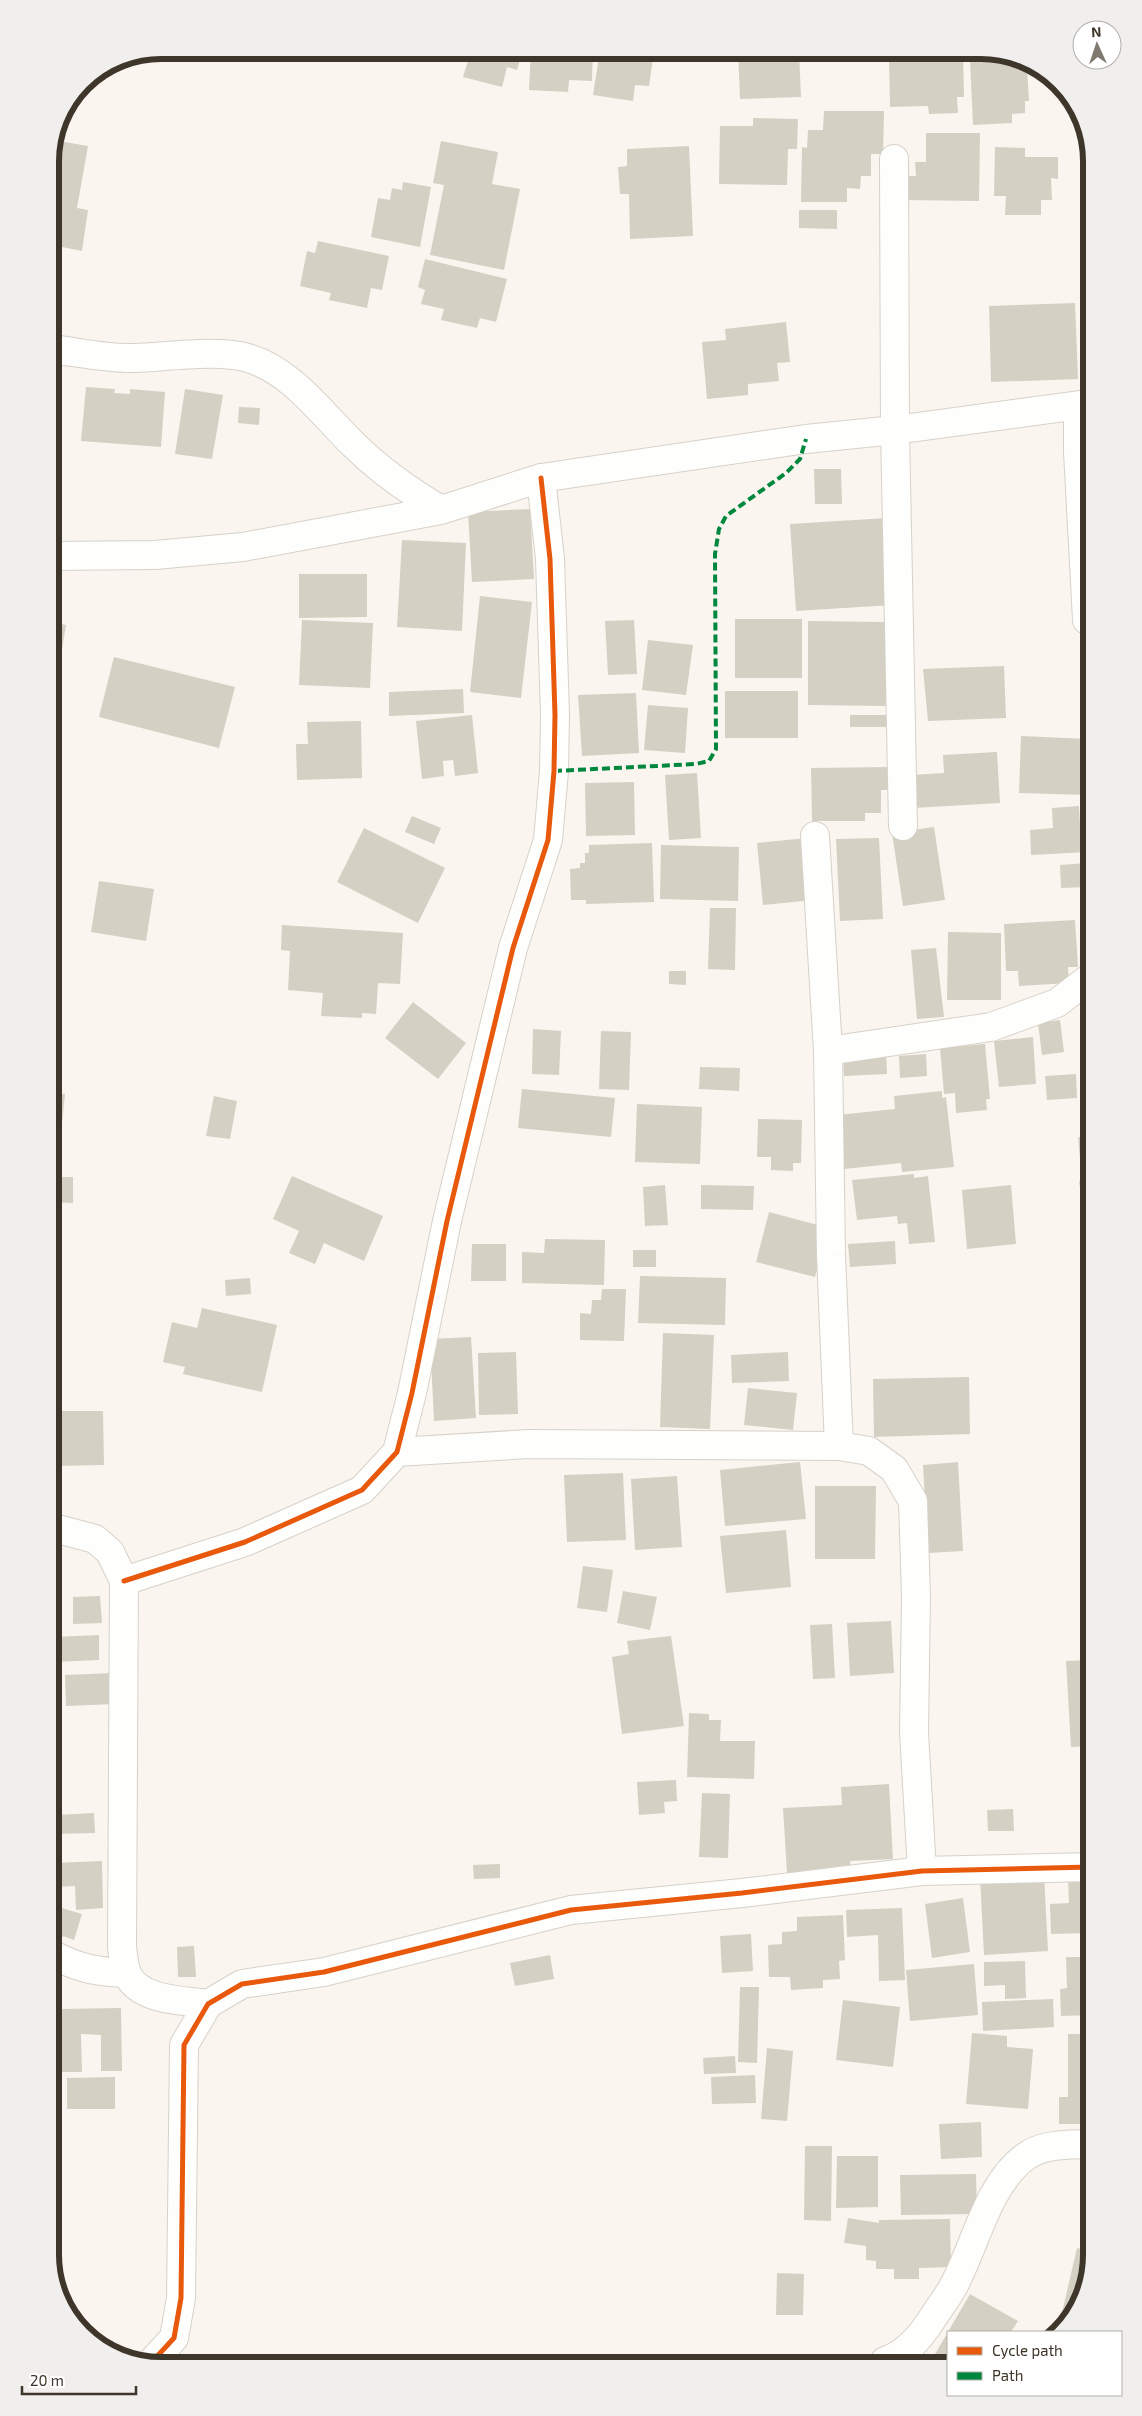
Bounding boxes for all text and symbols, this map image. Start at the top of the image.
north arrow [1072,20,1122,70]
text: N [1091,23,1102,40]
legend [947,2331,1122,2396]
text: Cycle path [992,2341,1063,2359]
scale bar [22,2364,136,2396]
text: Path [992,2366,1023,2384]
text: 20 m [30,2371,64,2389]

